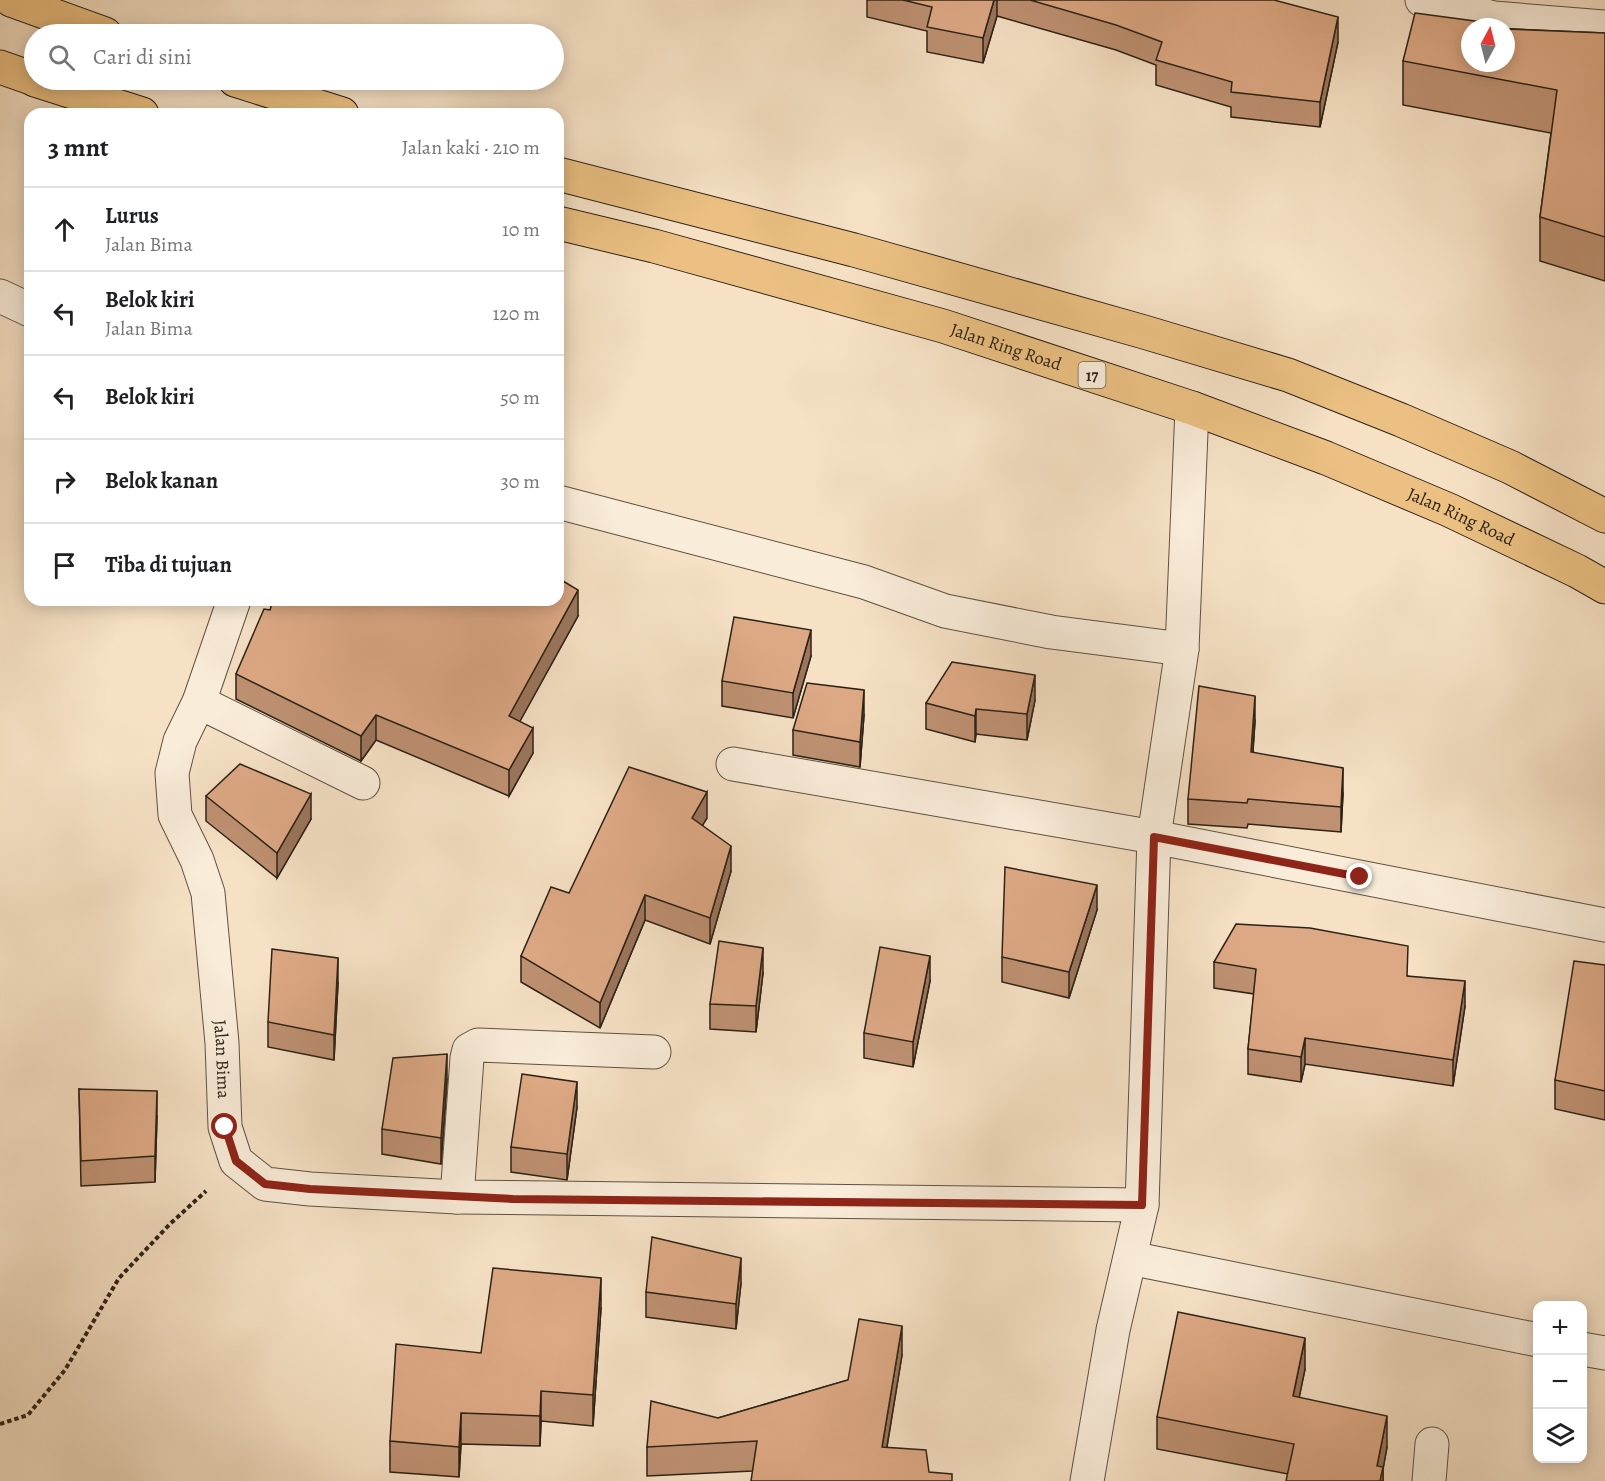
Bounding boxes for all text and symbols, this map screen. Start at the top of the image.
north arrow [1461,18,1515,72]
search box [24,24,564,90]
icon: search [45,41,78,74]
text: Cari di sini [93,42,192,72]
text: 3 mnt [48,130,109,165]
text: Jalan kaki · 210 m [402,134,540,161]
text: Lurus [105,201,159,231]
icon: ahead [48,213,81,246]
text: 10 m [502,216,540,243]
text: Jalan Bima [105,231,193,258]
text: Belok kiri [105,285,194,315]
icon: left [48,297,81,330]
text: 120 m [492,300,540,327]
text: Jalan Bima [105,315,193,342]
street label: Jalan Ring Road [947,317,1065,376]
road number: 17 [1078,362,1106,388]
icon: left [48,381,81,414]
text: Belok kiri [105,382,194,412]
text: 50 m [500,384,540,411]
icon: right [48,465,81,498]
text: Belok kanan [105,466,218,496]
text: 30 m [500,468,540,495]
street label: Jalan Ring Road [1404,482,1519,552]
icon: arrive [48,549,81,582]
text: Tiba di tujuan [105,550,232,580]
route end [1346,863,1372,889]
street label: Jalan Bima [208,1019,236,1100]
route start [211,1113,237,1139]
map controls [1533,1301,1587,1463]
button: + [1533,1301,1587,1355]
button: − [1533,1355,1587,1409]
button: layers [1533,1409,1587,1463]

